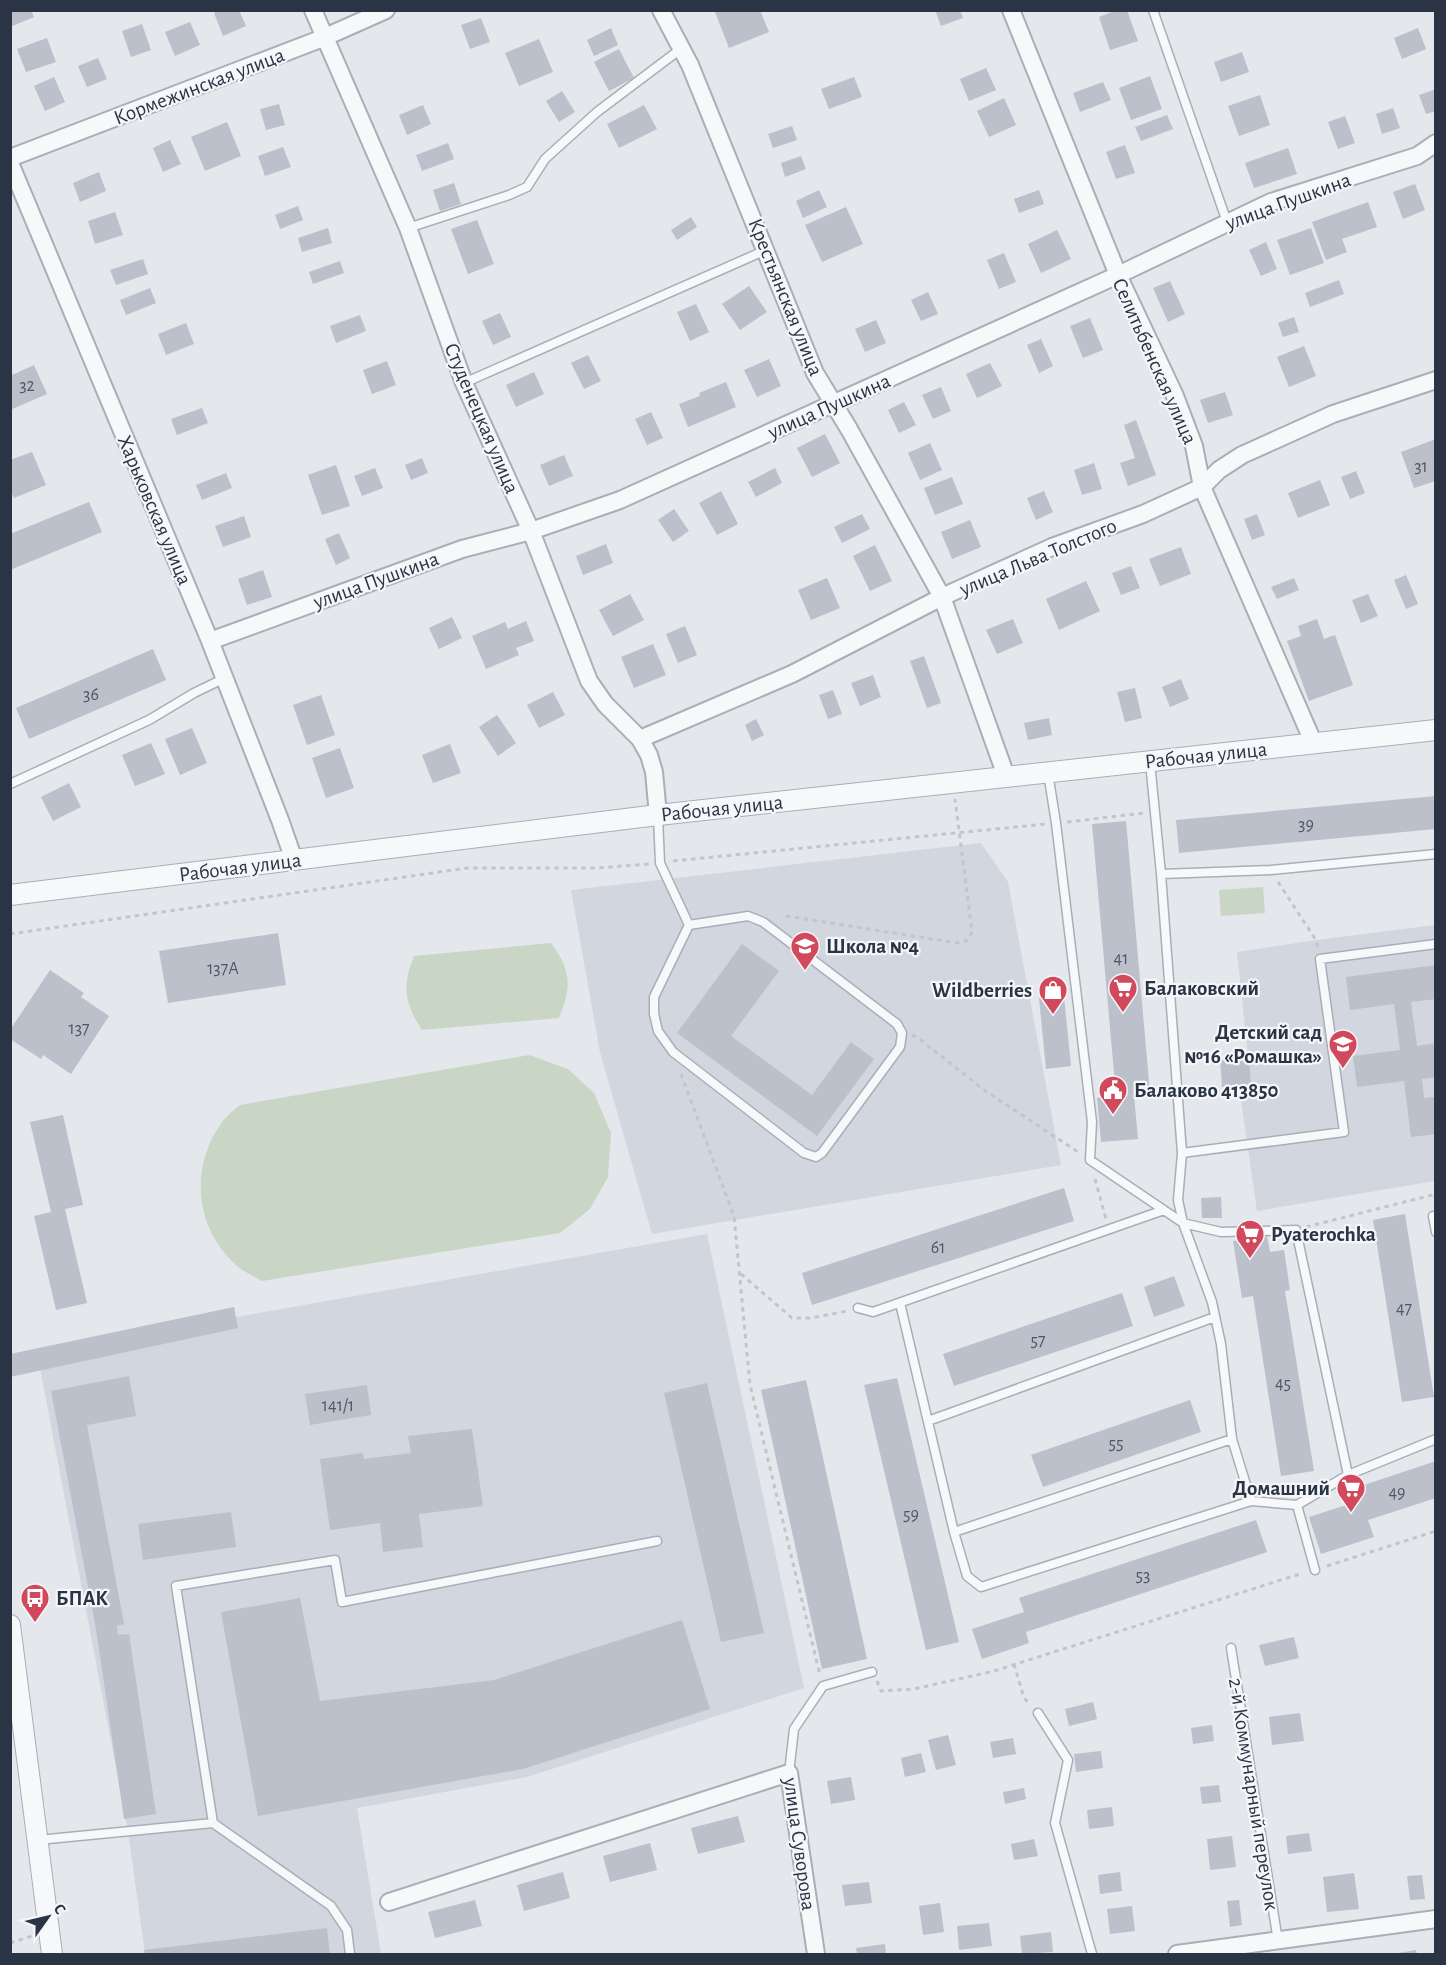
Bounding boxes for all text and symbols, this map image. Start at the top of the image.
street label: Кормежинская улица [111,44,288,129]
street label: улица Пушкина [1222,169,1354,234]
street label: Крестьянская улица [744,215,827,379]
street label: Селитьбенская улица [1108,275,1201,448]
street label: Студенецкая улица [440,340,523,497]
street label: улица Пушкина [764,370,894,443]
house number: 32 [19,377,35,395]
street label: Харьковская улица [114,432,196,588]
house number: 31 [1414,458,1428,476]
street label: улица Льва Толстого [956,515,1120,600]
street label: улица Пушкина [310,548,442,613]
house number: 36 [83,686,99,704]
street label: Рабочая улица [1144,739,1269,772]
street label: Рабочая улица [660,792,785,825]
house number: 39 [1298,816,1314,834]
street label: Рабочая улица [178,850,303,885]
school or university icon: Школа №4 [789,930,821,972]
place label: Школа №4 [826,936,919,957]
house number: 41 [1114,950,1128,968]
house number: 137А [207,960,239,978]
supermarket icon: Балаковский [1107,972,1139,1014]
shop icon: Wildberries [1037,974,1069,1016]
place label: Балаковский [1144,978,1259,999]
place label: Wildberries [932,980,1032,1001]
house number: 137 [68,1020,90,1038]
place label: Детский сад №16 «Ромашка» [1184,1022,1322,1067]
school or university icon: Детский сад №16 «Ромашка» [1327,1028,1359,1070]
public building icon: Балаково 413850 [1097,1074,1129,1116]
place label: Балаково 413850 [1134,1080,1279,1101]
supermarket icon: Pyaterochka [1234,1218,1266,1260]
place label: Pyaterochka [1271,1224,1376,1245]
house number: 61 [931,1239,945,1257]
house number: 47 [1396,1300,1412,1318]
house number: 57 [1030,1332,1046,1350]
house number: 45 [1275,1375,1291,1393]
house number: 141/1 [322,1397,354,1415]
house number: 55 [1108,1435,1124,1453]
supermarket icon: Домашний [1335,1472,1367,1514]
place label: Домашний [1233,1478,1330,1499]
house number: 49 [1388,1484,1406,1502]
house number: 59 [903,1506,919,1524]
house number: 53 [1136,1567,1150,1585]
bus stop icon: БПАК [19,1582,51,1624]
place label: БПАК [56,1588,108,1609]
street label: 2-й Коммунарный переулок [1225,1676,1282,1912]
street label: улица Суворова [780,1775,819,1912]
north arrow [18,1887,78,1947]
text: С [50,1901,69,1917]

